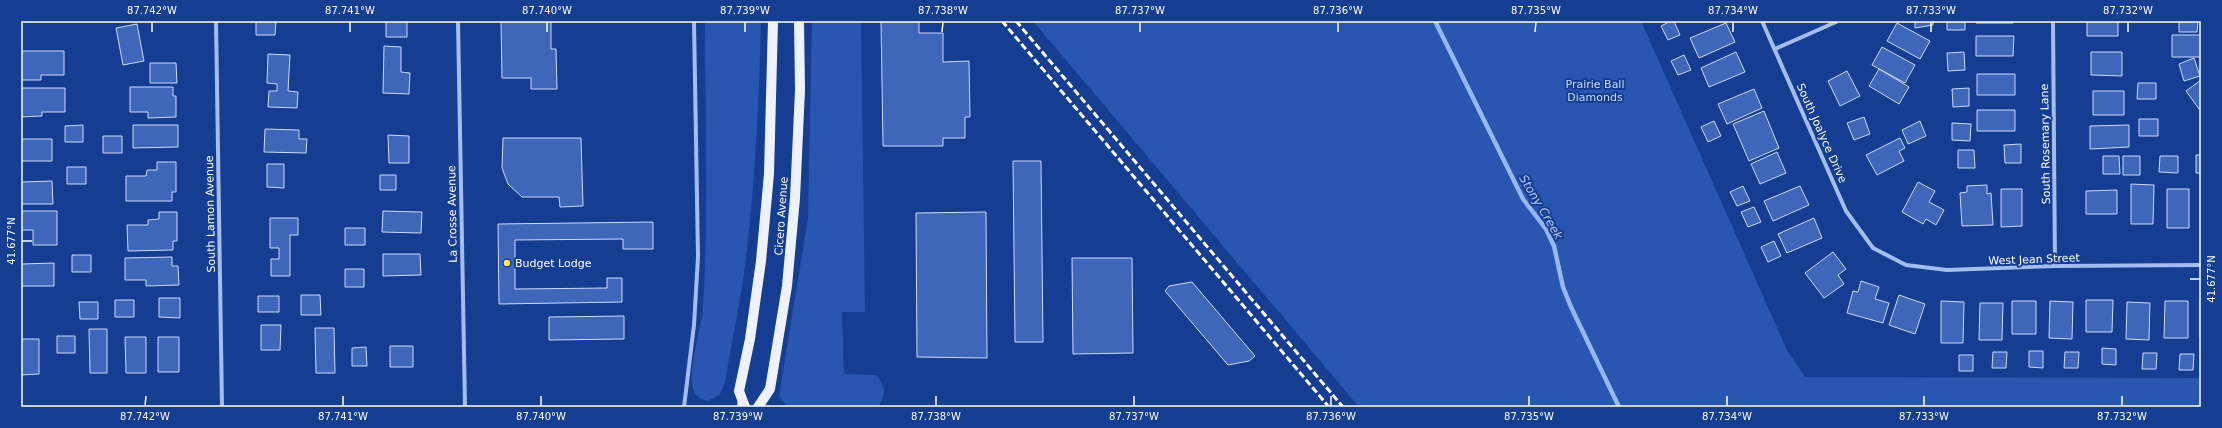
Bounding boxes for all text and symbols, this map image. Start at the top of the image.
text: 87.742°W [127,5,177,16]
text: 87.741°W [325,5,375,16]
text: 87.740°W [522,5,572,16]
text: 87.739°W [720,5,770,16]
text: 87.738°W [918,5,968,16]
text: 87.737°W [1115,5,1165,16]
text: 87.736°W [1313,5,1363,16]
text: 87.735°W [1511,5,1561,16]
text: 87.734°W [1708,5,1758,16]
text: 87.733°W [1906,5,1956,16]
text: 87.732°W [2103,5,2153,16]
park label: Prairie Ball Diamonds [1565,78,1625,104]
street label: South Joalyce Drive [1794,82,1849,185]
street label: South Rosemary Lane [2038,83,2053,204]
street label: South Lamon Avenue [203,155,218,273]
street label: La Crosse Avenue [445,165,460,263]
water label: Stony Creek [1516,172,1566,243]
street label: Cicero Avenue [772,176,791,256]
text: 41.677°N [6,217,17,265]
street label: West Jean Street [1988,251,2080,268]
text: 41.677°N [2206,255,2217,303]
place label: Budget Lodge [515,257,592,270]
marker: Budget Lodge [502,258,512,268]
text: 87.742°W [120,411,170,422]
text: 87.741°W [318,411,368,422]
text: 87.740°W [516,411,566,422]
text: 87.739°W [713,411,763,422]
text: 87.738°W [911,411,961,422]
text: 87.737°W [1109,411,1159,422]
text: 87.736°W [1306,411,1356,422]
text: 87.735°W [1504,411,1554,422]
text: 87.734°W [1702,411,1752,422]
text: 87.733°W [1899,411,1949,422]
text: 87.732°W [2097,411,2147,422]

